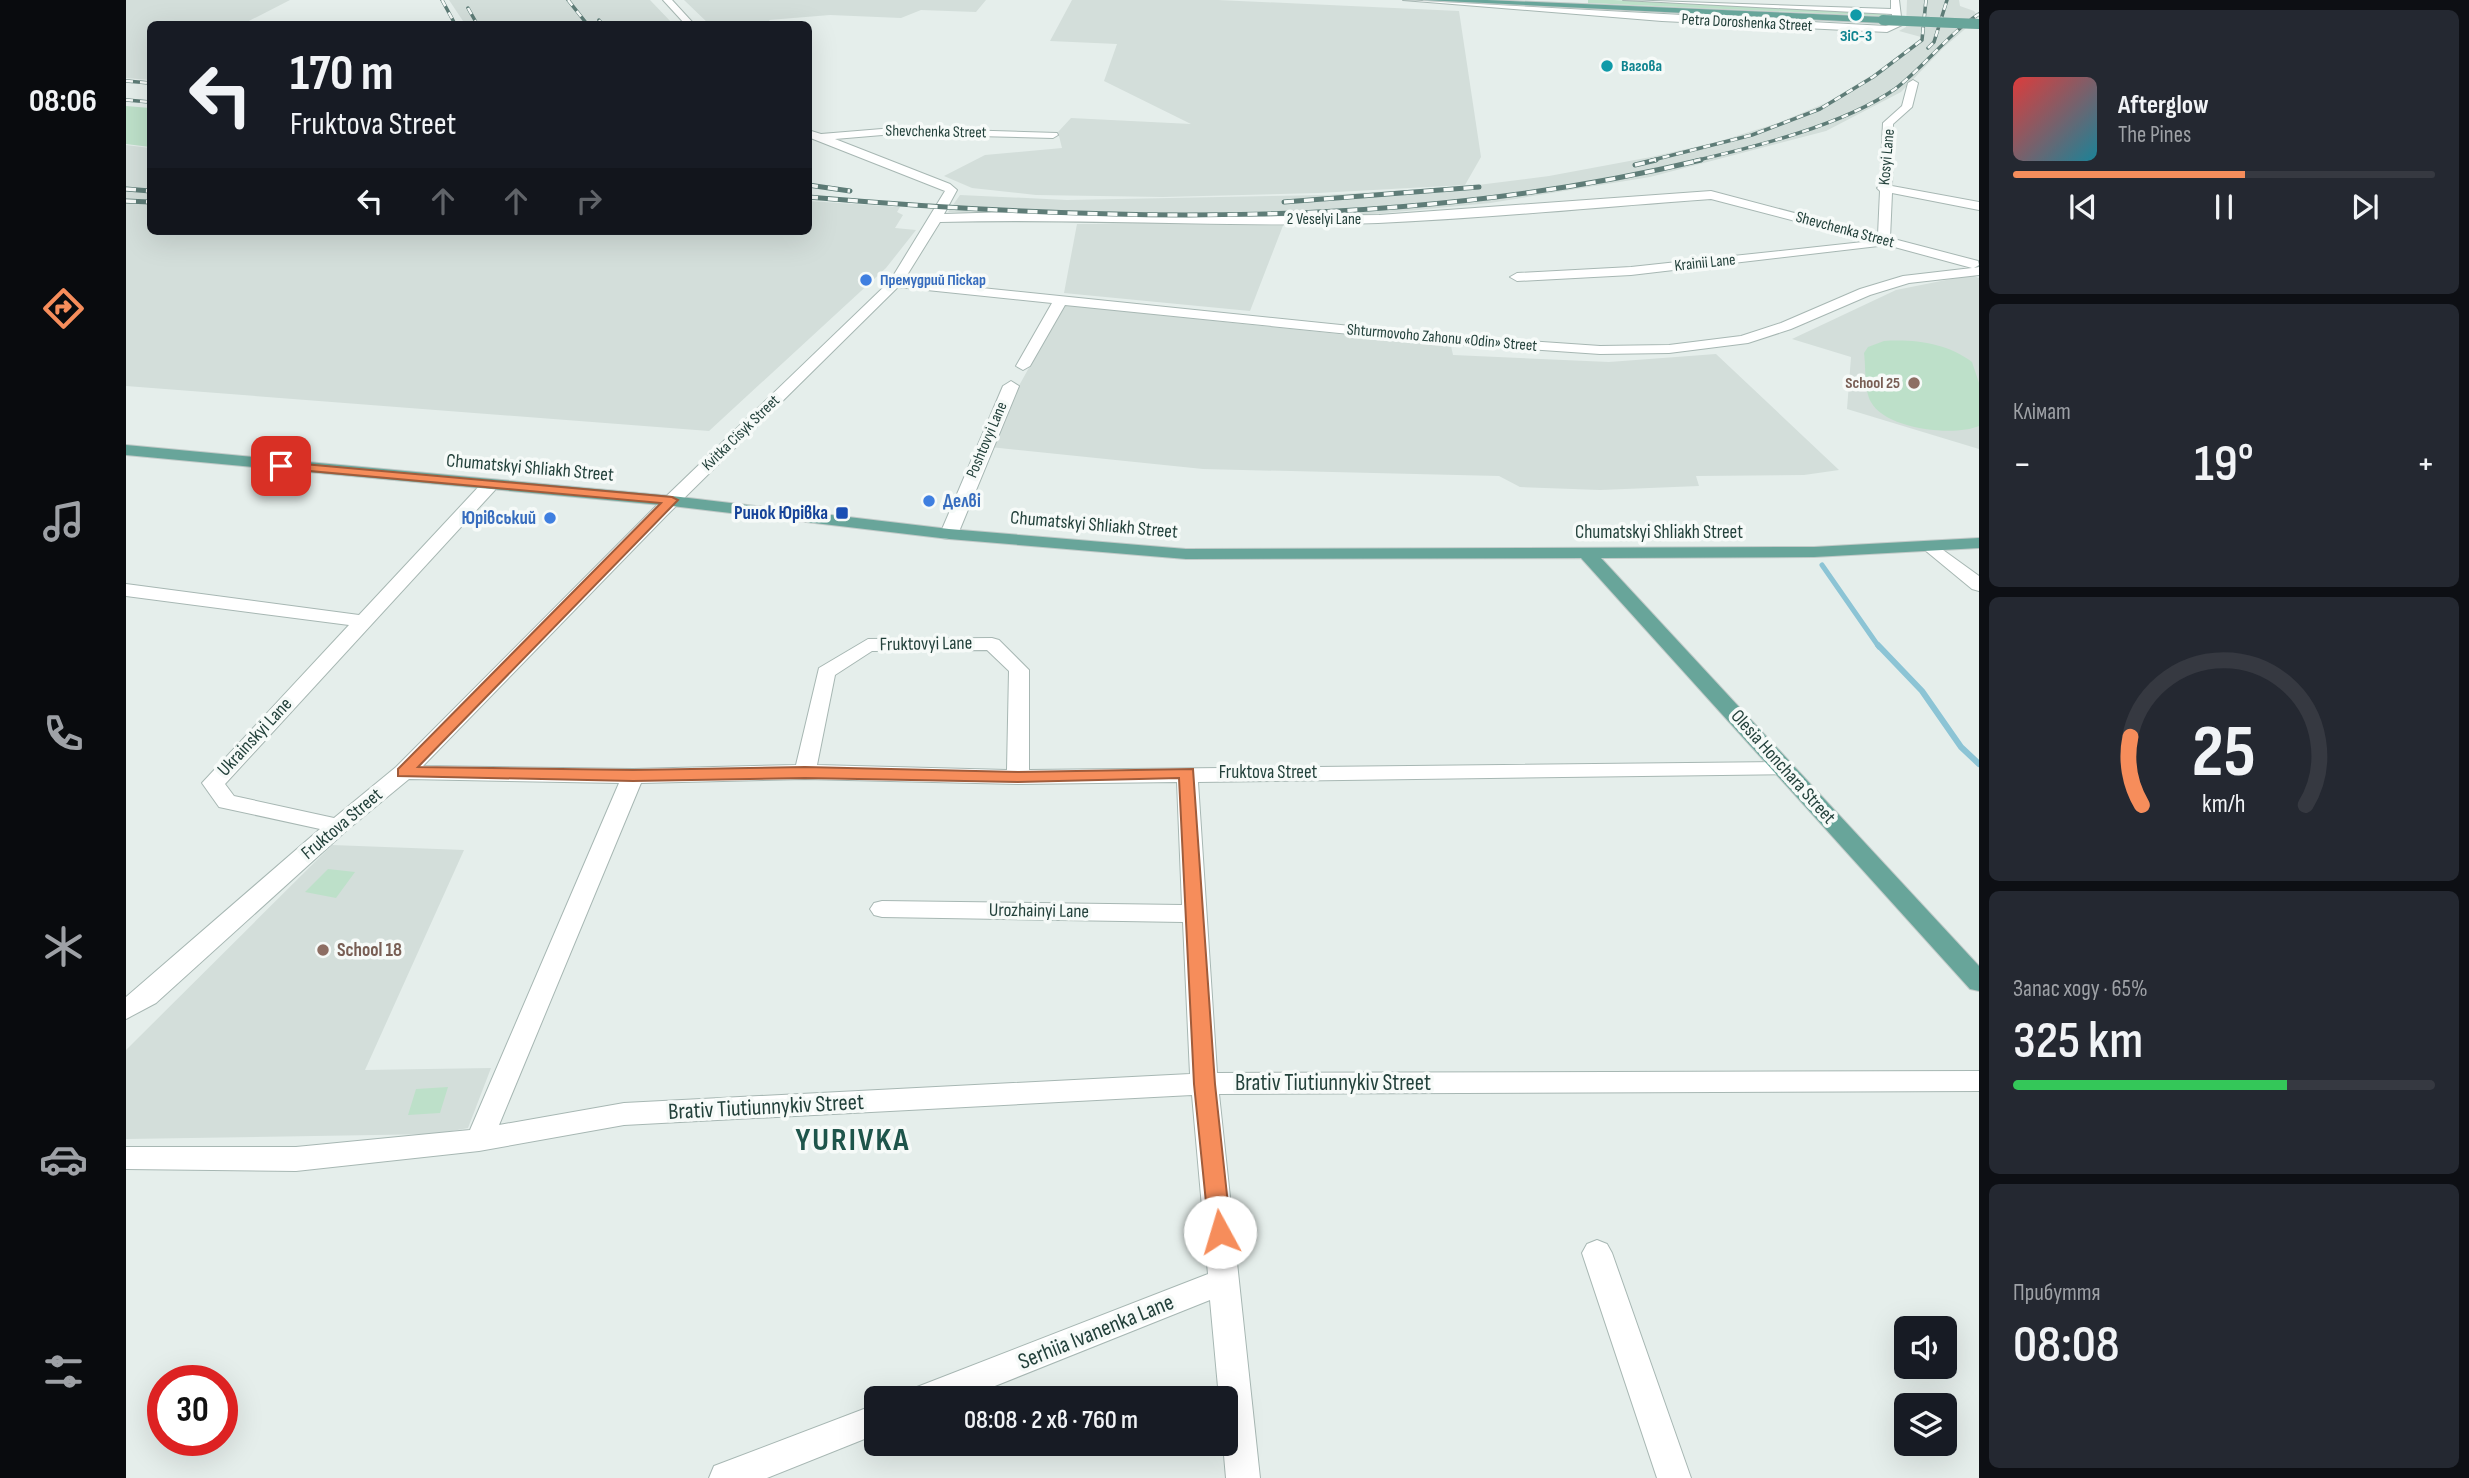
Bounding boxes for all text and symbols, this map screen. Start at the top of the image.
marker: ЗіС-3 [1848,7,1864,23]
street label: Petra Doroshenka Street [1681,10,1813,36]
place label: ЗіС-3 [1840,27,1872,46]
text: 170 m [290,45,394,104]
icon: left [175,49,266,140]
place label: Вагова [1621,57,1662,76]
marker: Вагова [1599,58,1615,74]
text: 08:06 [29,82,97,121]
text: Afterglow [2118,90,2209,121]
text: Fruktova Street [290,105,456,144]
text: The Pines [2118,121,2191,149]
street label: Shevchenka Street [885,122,987,142]
street label: Kosyi Lane [1875,128,1899,186]
icon: left [351,182,389,220]
icon: ahead [424,182,462,220]
icon: ahead [497,182,535,220]
icon: right [570,182,608,220]
icon: previous [2064,188,2102,226]
icon: pause [2205,188,2243,226]
icon: next [2346,188,2384,226]
street label: Shevchenka Street [1794,208,1896,252]
street label: 2 Veselyi Lane [1287,210,1361,229]
street label: Krainii Lane [1674,250,1736,276]
place label: Премудрий Піскар [880,271,986,290]
marker: Премудрий Піскар [858,272,874,288]
icon: directions [39,284,88,333]
street label: Shturmovoho Zahonu «Odin» Street [1346,320,1538,356]
place label: School 25 [1845,374,1900,393]
marker: School 25 [1906,375,1922,391]
street label: Kvitka Cisyk Street [698,391,784,475]
text: Клімат [2013,398,2071,426]
street label: Poshtovyi Lane [963,399,1011,481]
text: 19° [2194,433,2254,496]
pin [251,436,311,496]
text: − [2013,442,2032,487]
text: + [2416,442,2435,487]
icon: arrive [262,447,300,485]
street label: Chumatskyi Shliakh Street [445,449,615,487]
place label: Делві [943,490,981,513]
marker: Делві [921,493,937,509]
icon: music [39,497,88,546]
place label: Ринок Юрівка [734,502,828,525]
marker: Ринок Юрівка [834,505,850,521]
street label: Chumatskyi Shliakh Street [1009,506,1179,544]
place label: Юрівський [461,507,536,530]
marker: Юрівський [542,510,558,526]
street label: Chumatskyi Shliakh Street [1575,521,1743,544]
street label: Fruktovyi Lane [880,632,972,656]
street label: Ukrainskyi Lane [213,693,297,781]
street label: Olesia Honchara Street [1726,705,1840,829]
icon: phone [39,709,88,758]
text: 25 [2192,709,2256,797]
street label: Fruktova Street [1219,761,1318,784]
street label: Fruktova Street [297,783,387,865]
text: km/h [2202,789,2246,820]
street label: Urozhainyi Lane [989,899,1089,923]
icon: climate [39,922,88,971]
place label: School 18 [337,939,402,962]
marker: School 18 [315,942,331,958]
text: Запас ходу · 65% [2013,975,2148,1003]
text: 325 km [2013,1010,2143,1073]
street label: Brativ Tiutiunnykiv Street [1235,1069,1431,1097]
street label: Brativ Tiutiunnykiv Street [667,1088,865,1126]
district label: YURIVKA [796,1121,910,1160]
icon: car [39,1135,88,1184]
position arrow [1183,1195,1257,1269]
text: Прибуття [2013,1279,2101,1307]
street label: Serhiia Ivanenka Lane [1014,1288,1178,1376]
text: 08:08 [2013,1314,2120,1377]
map controls [1894,1316,1957,1456]
button: sound [1894,1316,1957,1379]
icon: filters [39,1347,88,1396]
speed limit sign: 30 [147,1365,238,1456]
button: layers [1894,1393,1957,1456]
text: 08:08 · 2 хв · 760 m [964,1405,1138,1436]

